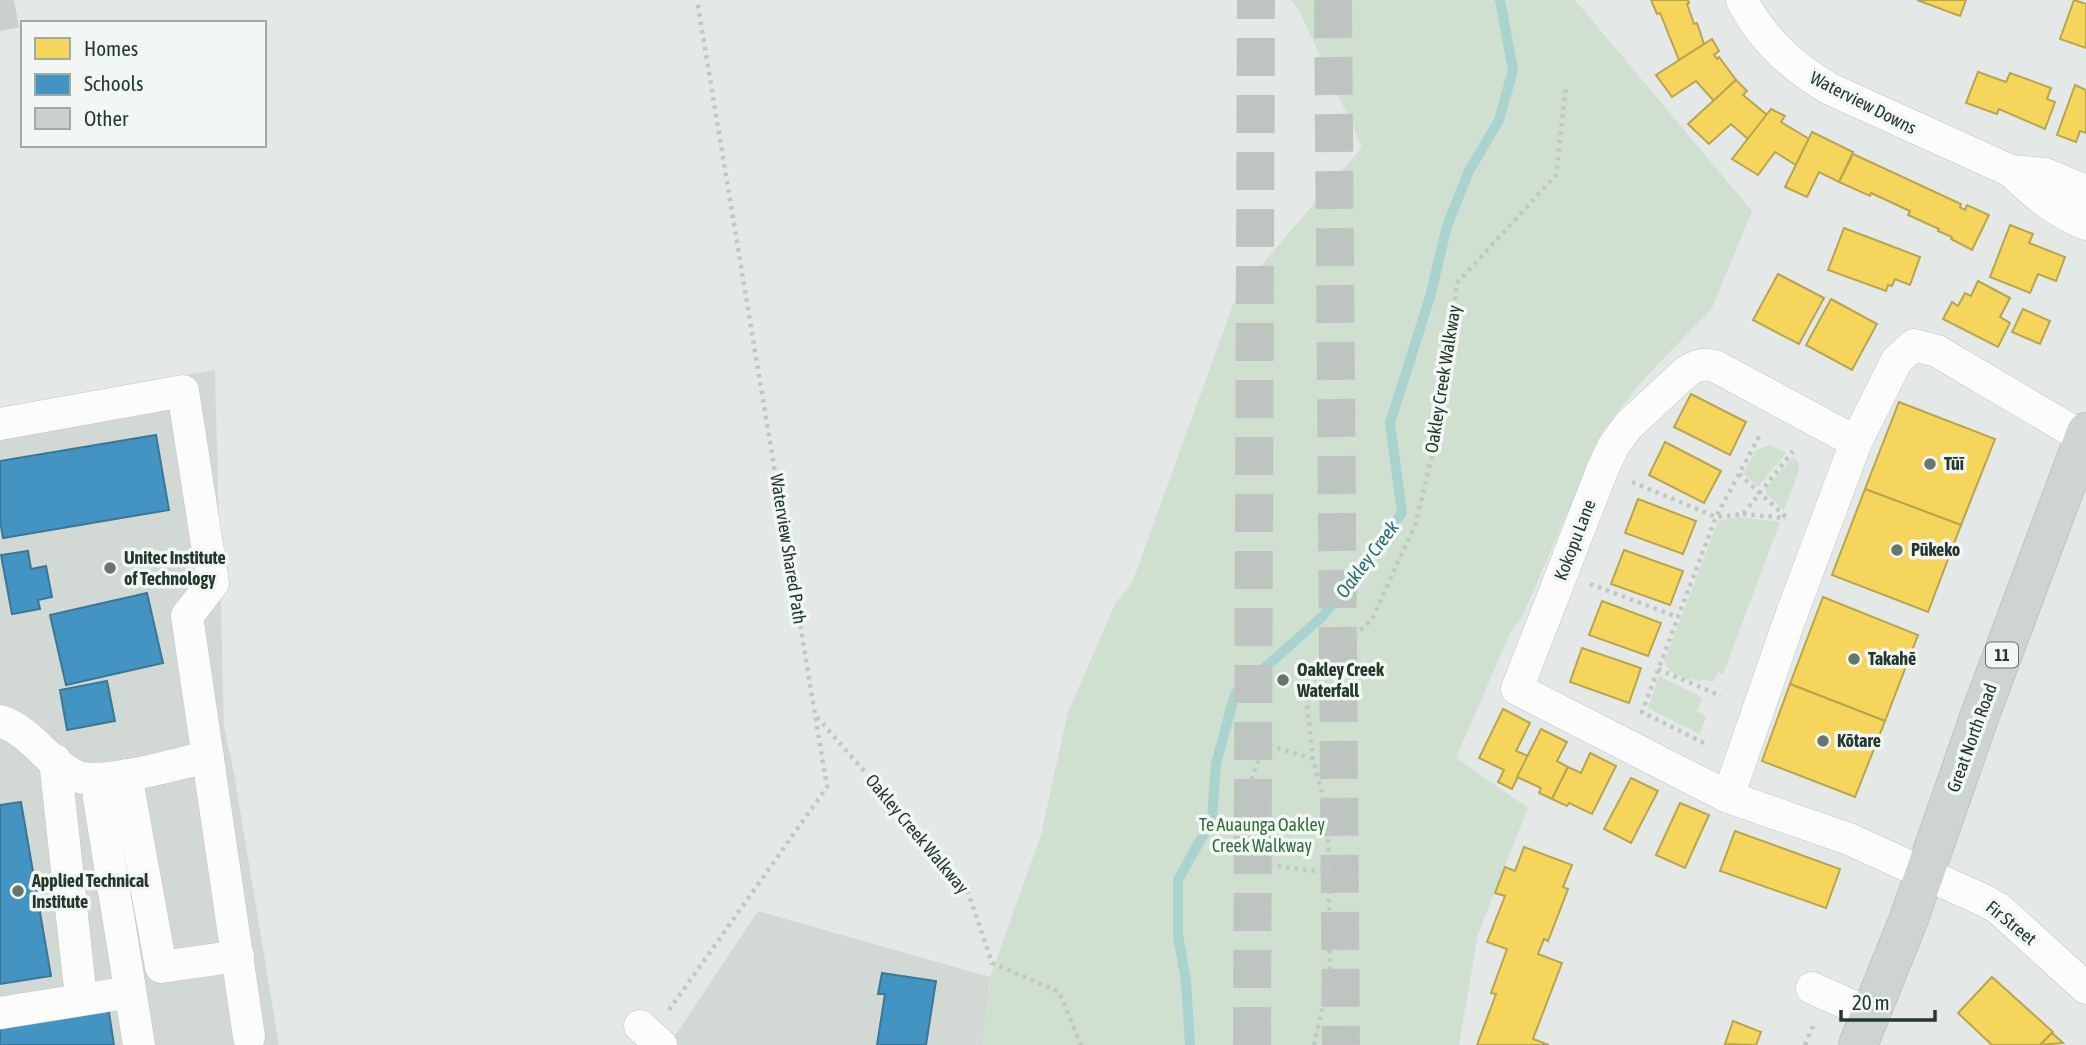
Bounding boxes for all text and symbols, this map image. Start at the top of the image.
legend [21,21,266,147]
text: Homes [84,36,138,60]
street label: Waterview Downs [1807,67,1920,138]
text: Schools [84,71,144,95]
text: Other [84,106,129,130]
street label: Oakley Creek Walkway [1420,304,1465,454]
place label: Tūī [1944,453,1965,474]
marker: Tūī [1922,456,1938,472]
street label: Waterview Shared Path [766,472,811,626]
street label: Kokopu Lane [1550,496,1600,583]
water label: Oakley Creek [1331,516,1403,602]
place label: Pūkeko [1911,539,1960,560]
marker: Pūkeko [1889,542,1905,558]
place label: Unitec Institute of Technology [124,547,226,589]
marker: Unitec Institute of Technology [102,560,118,576]
road number: 11 [1986,642,2018,668]
place label: Takahē [1868,648,1916,669]
marker: Takahē [1846,651,1862,667]
place label: Oakley Creek Waterfall [1296,659,1385,701]
marker: Oakley Creek Waterfall [1275,672,1291,688]
street label: Great North Road [1942,681,2001,795]
place label: Kōtare [1837,730,1881,751]
marker: Kōtare [1815,733,1831,749]
street label: Oakley Creek Walkway [861,770,973,898]
park label: Te Auaunga Oakley Creek Walkway [1199,814,1325,856]
place label: Applied Technical Institute [31,870,149,912]
marker: Applied Technical Institute [10,883,26,899]
street label: Fir Street [1982,896,2041,949]
scale bar [1841,978,1936,1022]
text: 20 m [1852,990,1890,1014]

